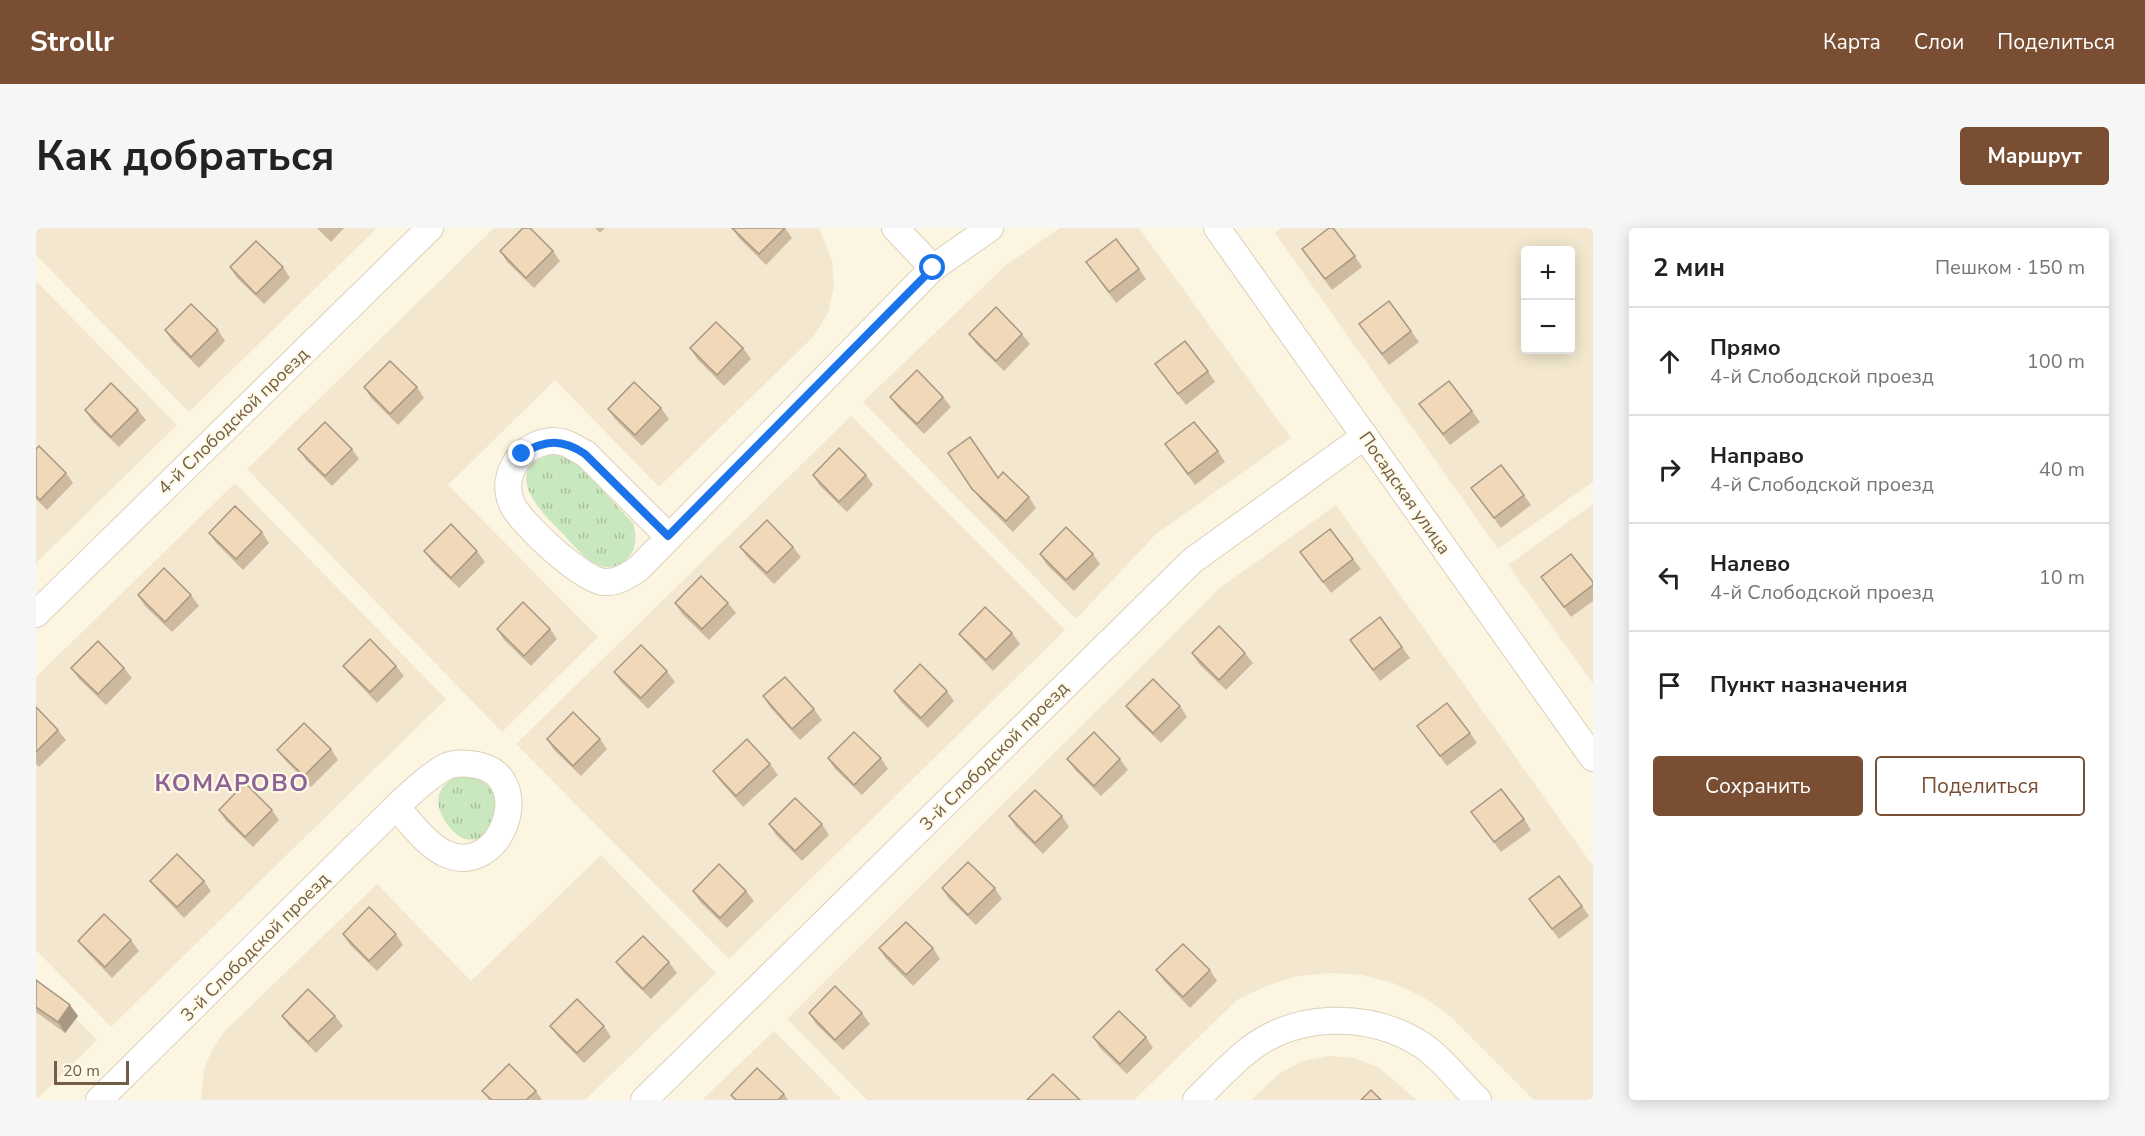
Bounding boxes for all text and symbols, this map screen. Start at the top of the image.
text: Strollr [30,23,114,61]
text: Карта [1823,28,1881,56]
text: Слои [1914,28,1964,56]
text: Поделиться [1997,28,2115,56]
button: Маршрут [1960,127,2109,185]
text: Как добраться [36,128,335,185]
map controls [1521,246,1575,354]
button: + [1521,246,1575,300]
text: 2 мин [1653,250,1725,285]
route start [919,254,945,280]
text: Пешком · 150 m [1935,254,2085,281]
button: − [1521,300,1575,354]
text: Прямо [1710,333,1781,363]
street label: 4-й Слободской проезд [152,342,314,500]
icon: ahead [1653,345,1686,378]
text: 100 m [2027,348,2085,375]
text: 4-й Слободской проезд [1710,363,1934,390]
street label: Посадская улица [1354,427,1456,559]
route end [508,440,534,466]
text: Направо [1710,441,1804,471]
icon: right [1653,453,1686,486]
text: 40 m [2039,456,2085,483]
text: 4-й Слободской проезд [1710,471,1934,498]
text: Налево [1710,549,1790,579]
icon: left [1653,561,1686,594]
text: 10 m [2039,564,2085,591]
text: 4-й Слободской проезд [1710,579,1934,606]
icon: arrive [1653,669,1686,702]
text: Пункт назначения [1710,670,1908,700]
street label: 3-й Слободской проезд [914,676,1074,836]
button: Сохранить [1653,756,1863,816]
button: Поделиться [1875,756,2085,816]
district label: КОМАРОВО [154,767,310,799]
street label: 3-й Слободской проезд [175,867,335,1027]
scale bar [54,1058,129,1086]
text: 20 m [63,1060,100,1082]

